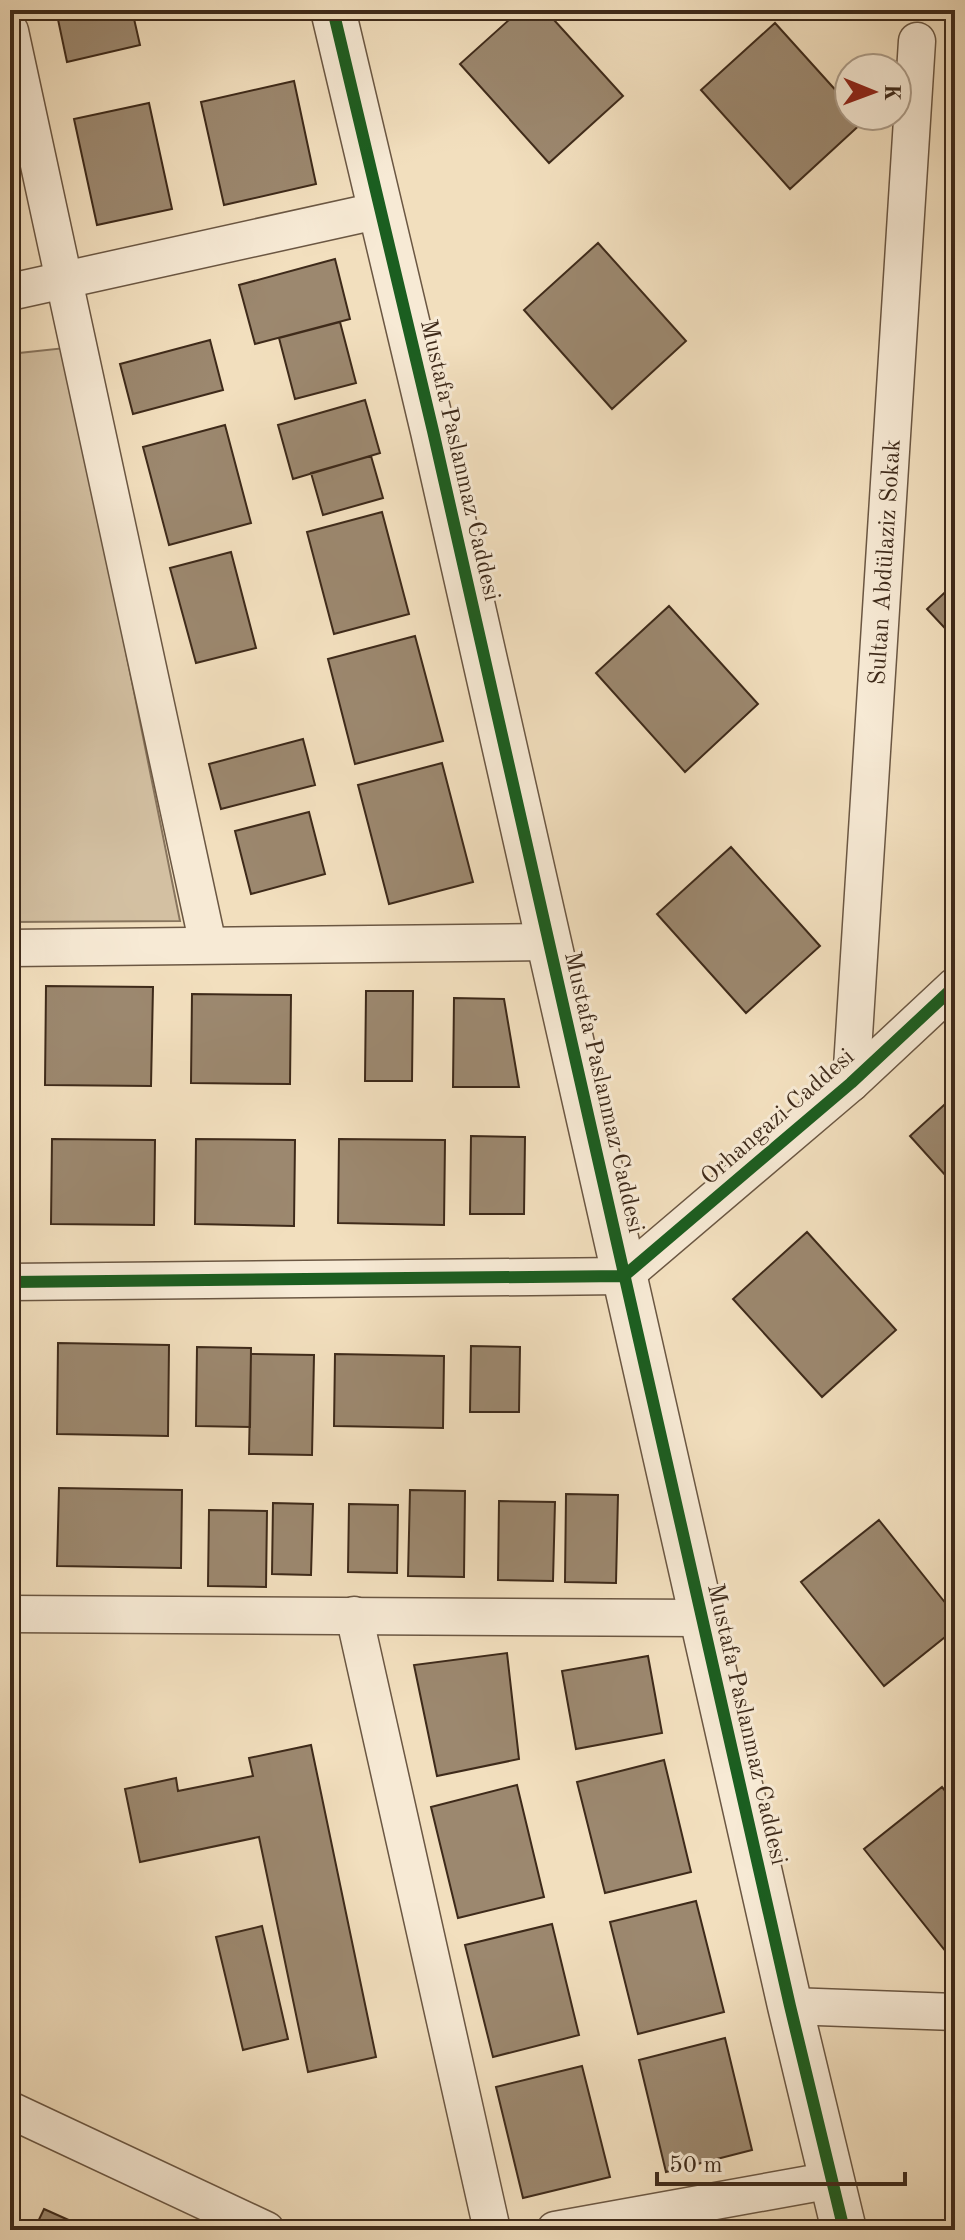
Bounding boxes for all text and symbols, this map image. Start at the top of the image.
north arrow [833,52,913,132]
text: K [880,84,902,101]
street label: Mustafa Paslanmaz Caddesi [415,317,503,603]
street label: Sultan Abdülaziz Sokak [866,438,906,686]
street label: Mustafa Paslanmaz Caddesi [559,949,647,1235]
street label: Orhangazi Caddesi [697,1045,859,1190]
street label: Mustafa Paslanmaz Caddesi [702,1581,790,1867]
scale bar [657,2136,905,2186]
text: 50 m [669,2154,723,2178]

